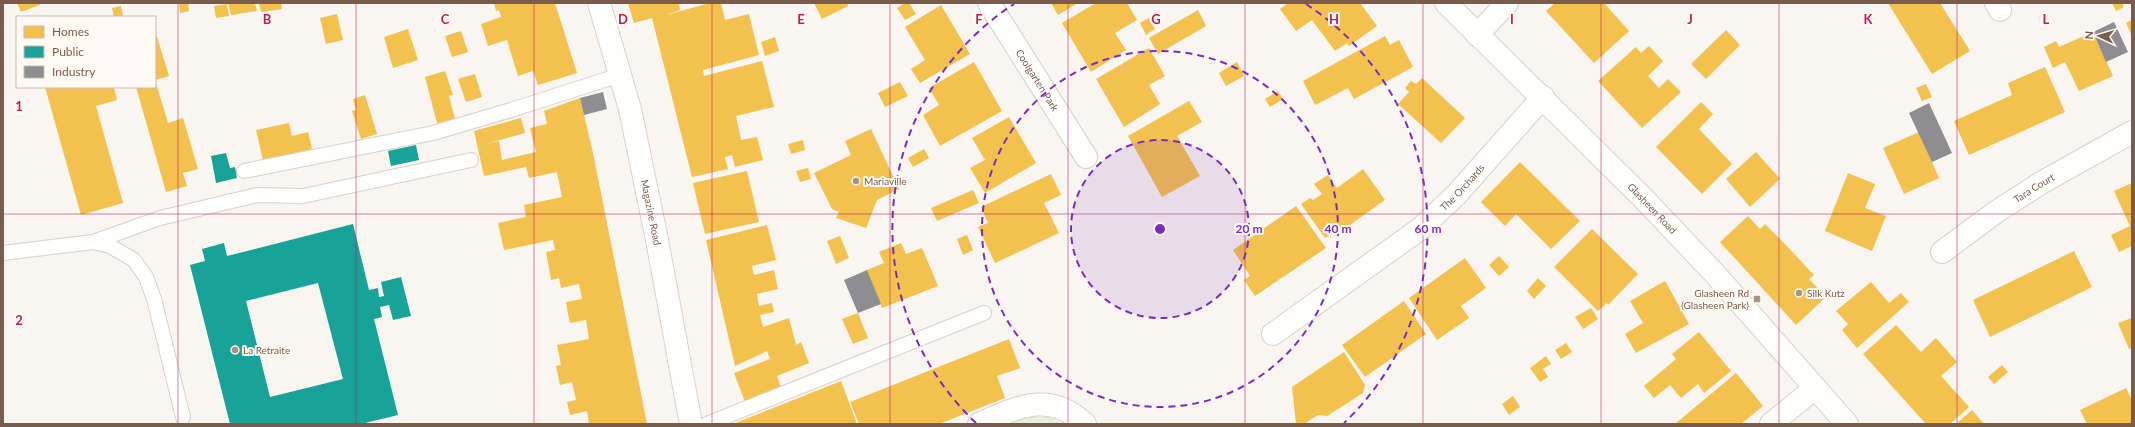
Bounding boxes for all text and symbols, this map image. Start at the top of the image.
text: B [263,11,272,27]
text: C [441,11,450,27]
text: D [618,11,628,27]
text: E [797,11,805,27]
text: F [975,11,983,27]
text: G [1151,11,1161,27]
text: H [1329,11,1339,27]
text: I [1510,11,1514,27]
text: J [1687,11,1693,27]
text: K [1864,11,1874,27]
text: L [2043,11,2050,27]
legend [16,16,156,88]
north arrow [2079,16,2119,56]
text: Homes [52,24,89,39]
text: N [2082,31,2095,40]
text: Public [52,44,84,59]
street label: Coolgarten Park [1014,47,1062,114]
text: Industry [52,64,96,79]
text: 1 [15,98,23,114]
street label: The Orchards [1437,161,1487,213]
street label: Tara Court [2011,171,2057,205]
place label: Mariaville [864,175,907,187]
marker: Mariaville [851,176,861,186]
street label: Magazine Road [639,178,664,246]
street label: Glasheen Road [1625,180,1679,236]
text: 20 m [1236,221,1262,236]
text: 40 m [1325,221,1351,236]
text: 60 m [1415,221,1441,236]
centre of rings [1153,222,1167,236]
place label: Glasheen Rd (Glasheen Park) [1681,287,1749,311]
place label: Silk Kutz [1807,287,1845,299]
marker: Silk Kutz [1794,288,1804,298]
marker: Glasheen Rd (Glasheen Park) [1752,294,1762,304]
text: 2 [15,312,23,328]
place label: La Retraite [243,344,290,356]
marker: La Retraite [230,345,240,355]

